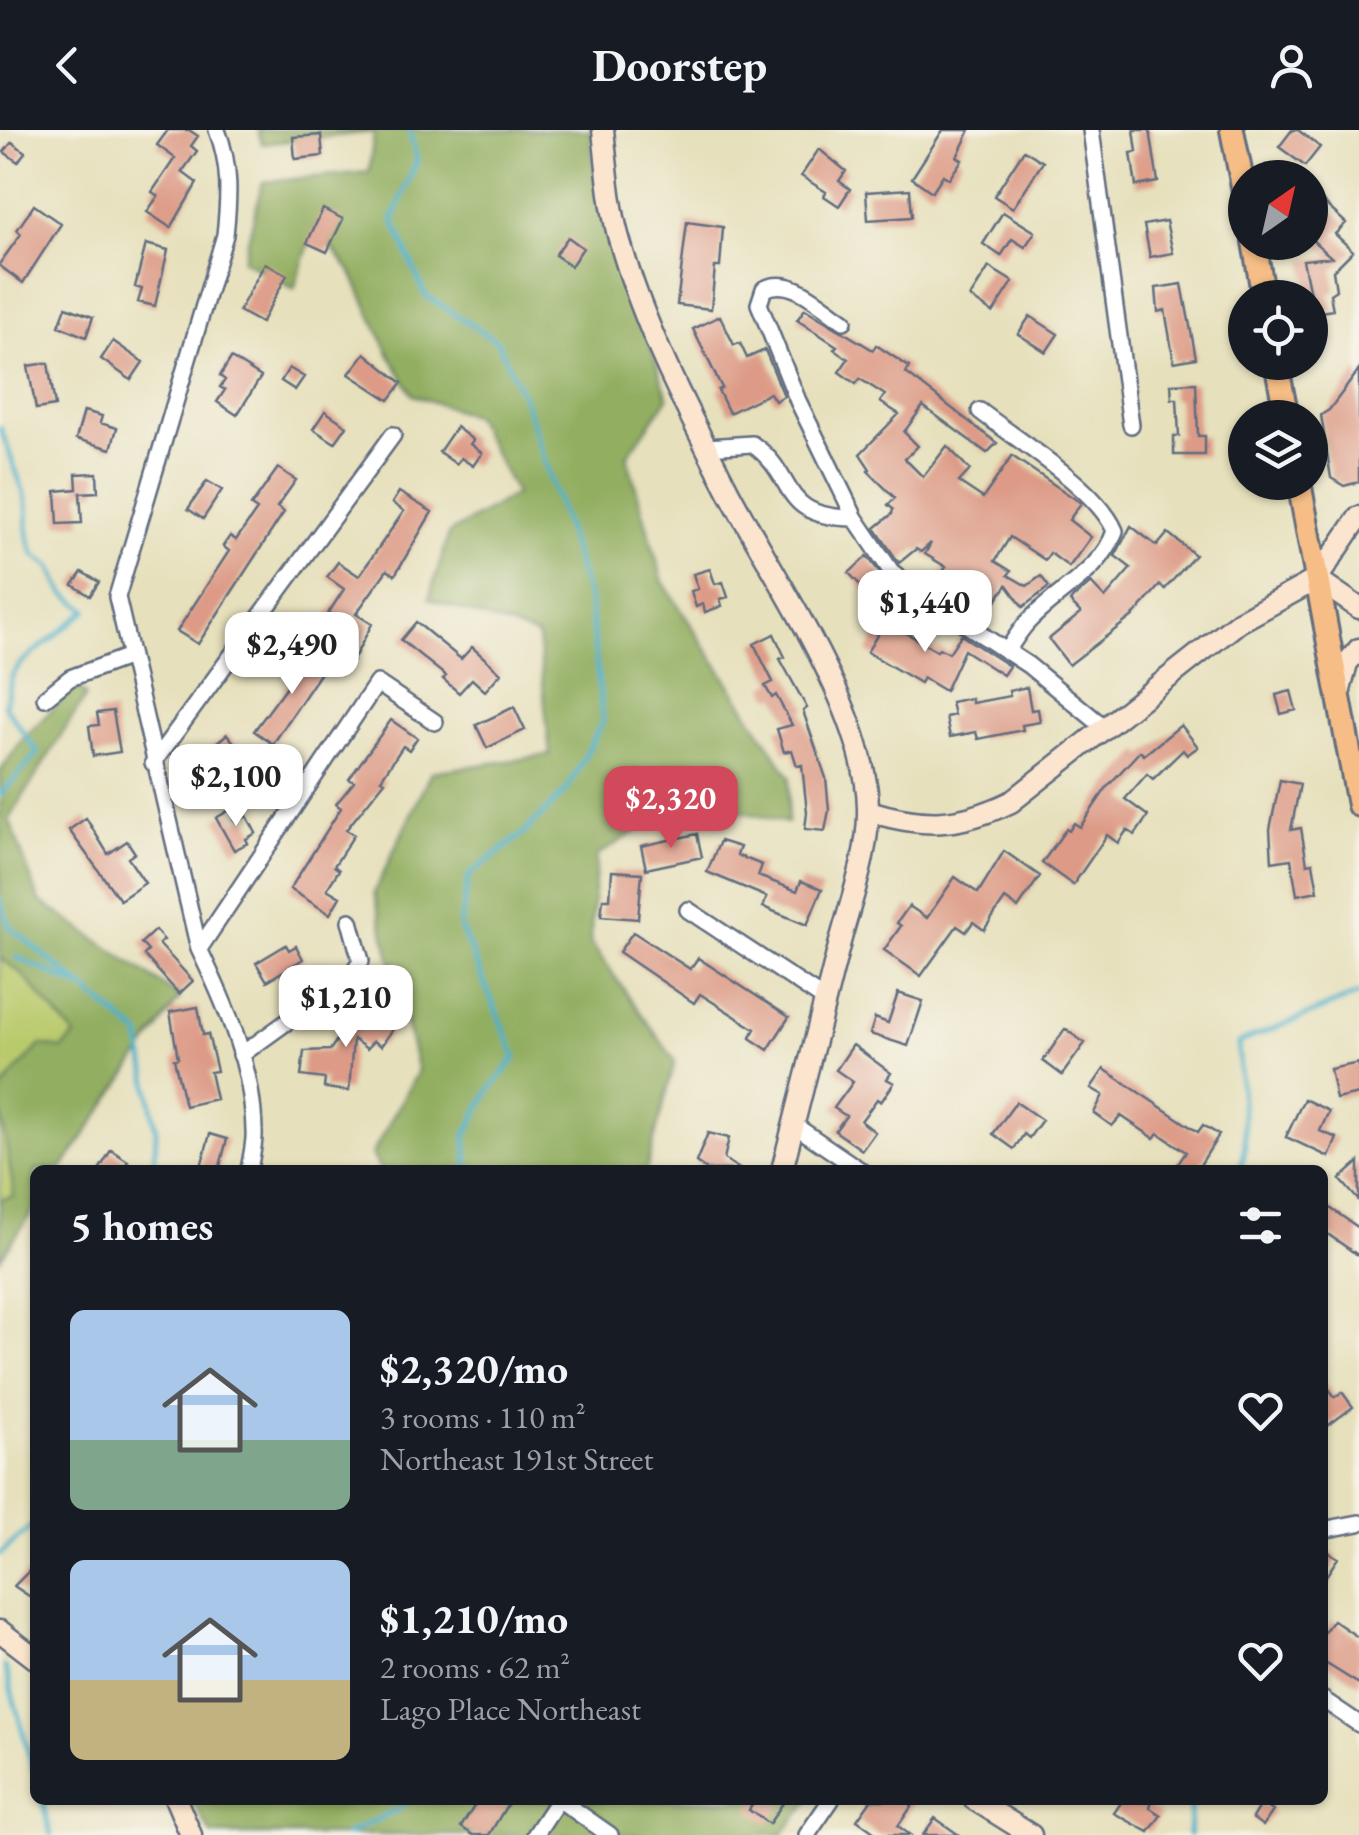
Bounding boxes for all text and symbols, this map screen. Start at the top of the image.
text: Doorstep [592,36,767,94]
icon: back [40,38,95,93]
icon: person [1264,38,1319,93]
north arrow [1228,160,1328,260]
map controls [1228,160,1328,500]
button: locate [1228,280,1328,380]
button: layers [1228,400,1328,500]
pin: $1,440 [844,570,1006,655]
text: $1,440 [880,581,970,623]
pin: $2,490 [211,612,373,697]
text: $2,490 [247,623,337,665]
pin: $2,100 [155,744,317,829]
text: $2,100 [191,755,281,797]
pin: $2,320 [590,766,752,851]
text: $2,320 [626,777,716,819]
pin: $1,210 [265,965,427,1050]
text: $1,210 [301,976,391,1018]
text: 5 homes [70,1198,213,1253]
icon: filters [1233,1198,1288,1253]
text: $2,320/mo [380,1341,568,1396]
icon: home [150,1350,270,1470]
icon: heart [1233,1383,1288,1438]
text: 3 rooms · 110 m² [380,1396,586,1438]
text: Northeast 191st Street [380,1438,654,1480]
text: $1,210/mo [380,1591,568,1646]
icon: home [150,1600,270,1720]
icon: heart [1233,1633,1288,1688]
text: 2 rooms · 62 m² [380,1646,570,1688]
text: Lago Place Northeast [380,1688,641,1730]

